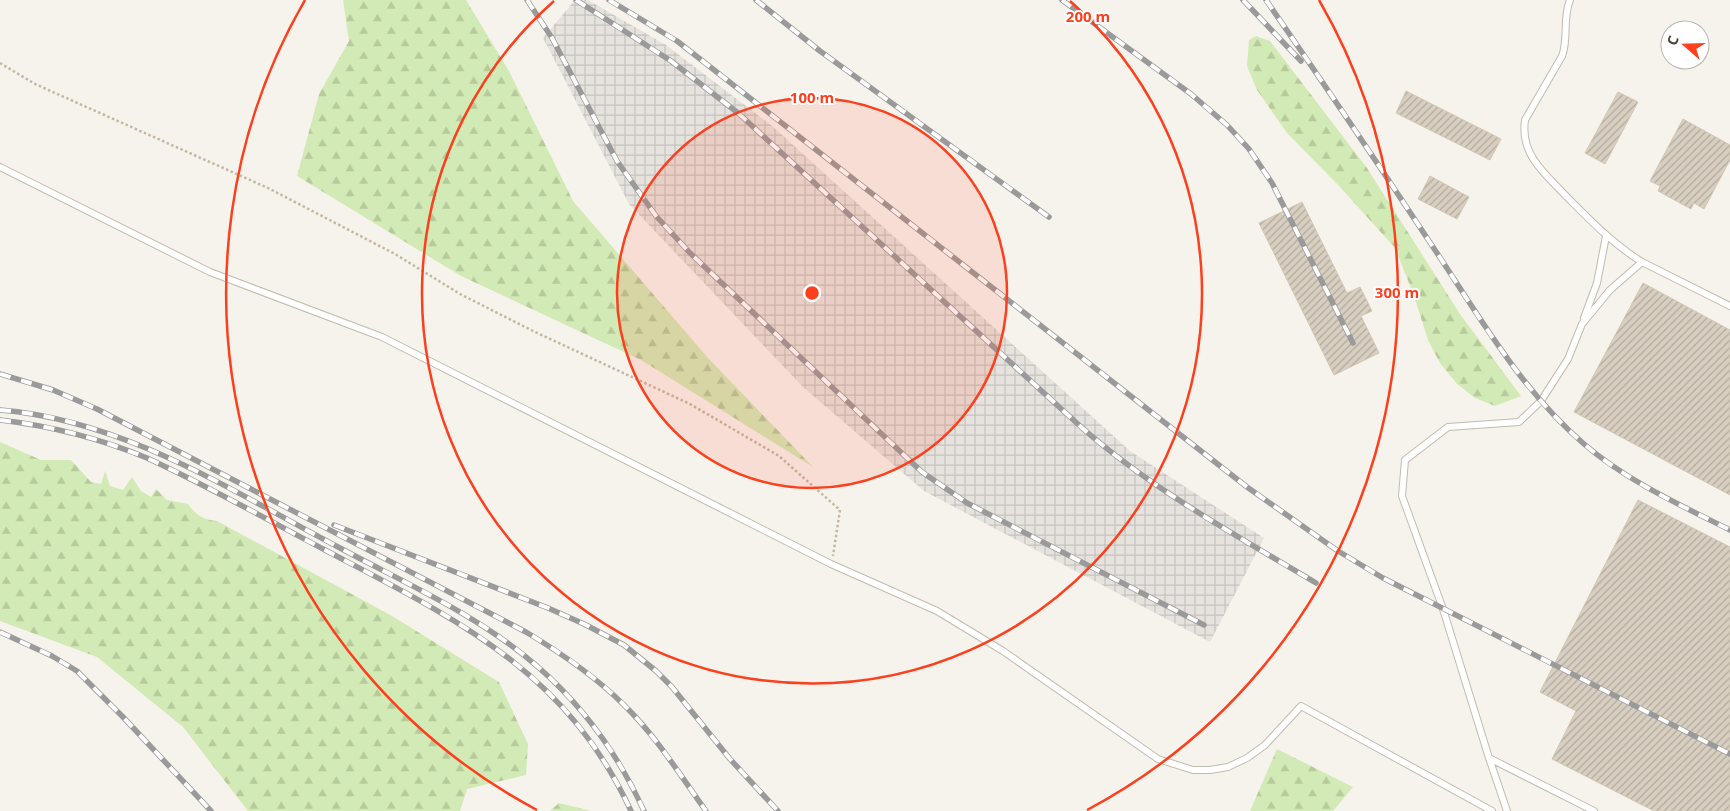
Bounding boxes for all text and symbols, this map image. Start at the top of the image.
text: 200 m [1066,6,1110,26]
north arrow [1660,20,1710,70]
text: С [1662,33,1683,48]
text: 100 m [790,87,834,107]
text: 300 m [1375,282,1419,302]
centre of rings [803,284,821,302]

